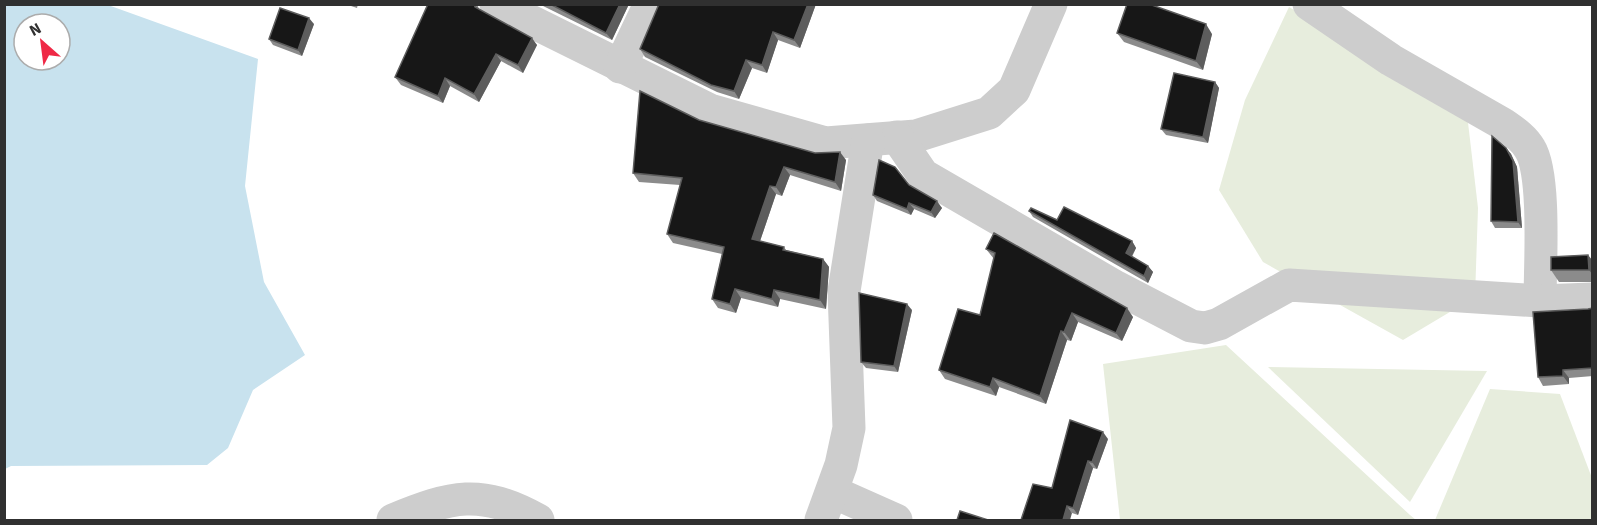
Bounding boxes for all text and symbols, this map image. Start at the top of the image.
north arrow [12,12,72,72]
text: N [26,17,45,42]

